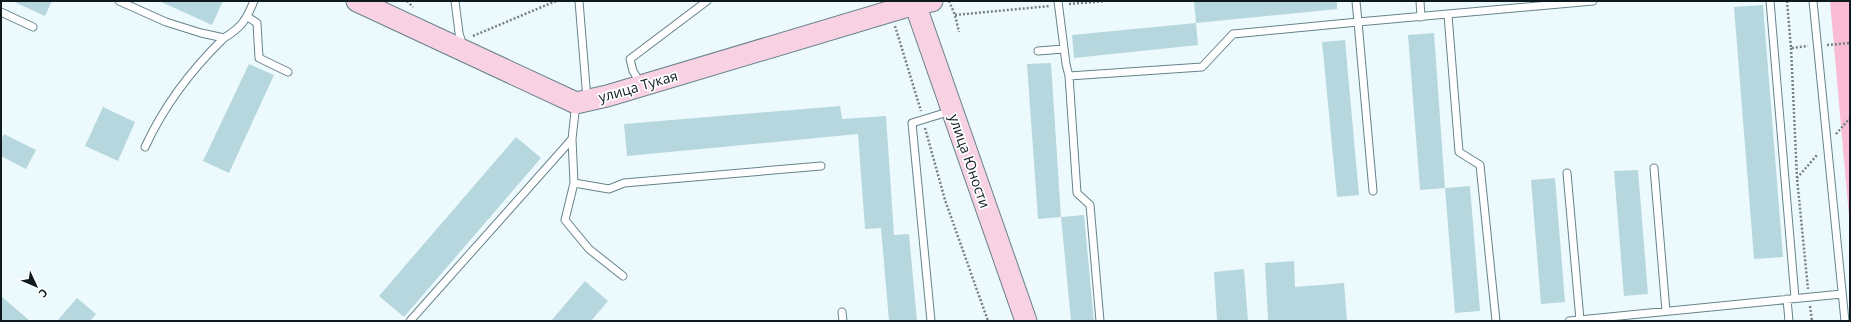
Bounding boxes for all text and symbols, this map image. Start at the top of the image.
street label: улица Тукая [596,66,680,106]
street label: улица Юности [945,111,995,211]
north arrow [16,266,56,306]
text: С [36,286,51,301]

